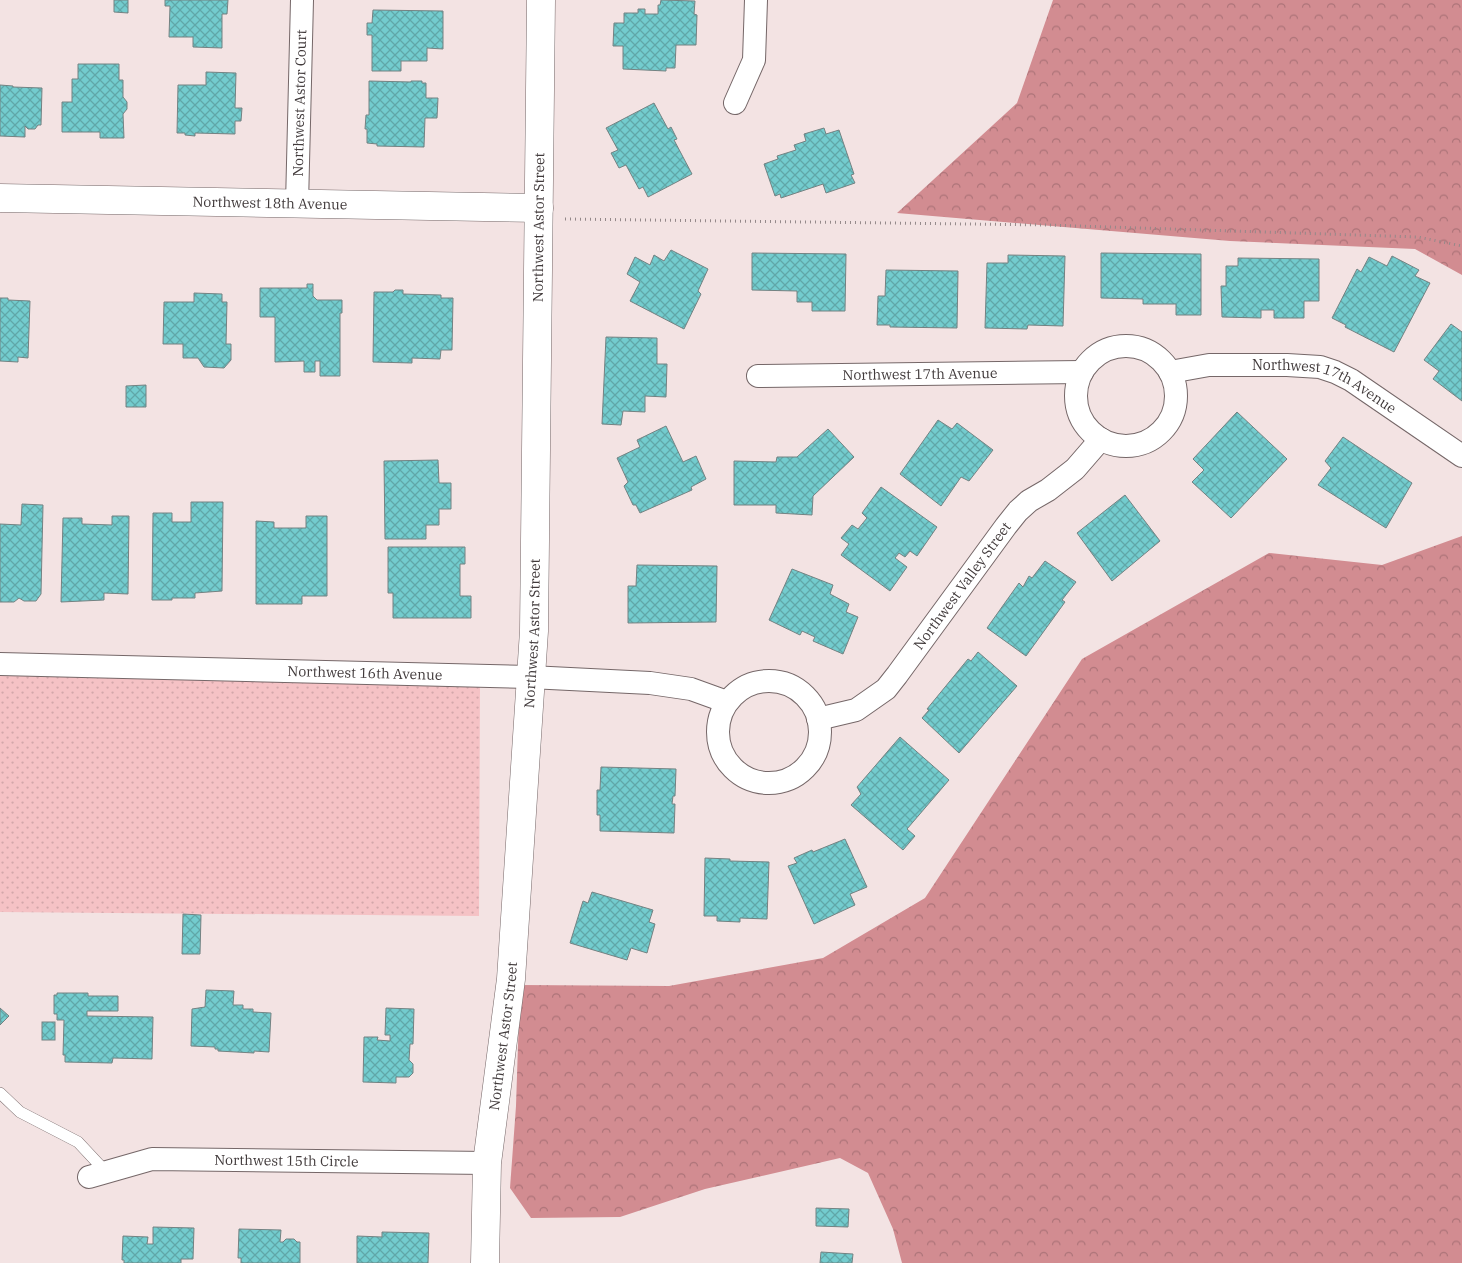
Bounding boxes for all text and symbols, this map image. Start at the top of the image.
street label: Northwest Astor Court [289,29,310,177]
street label: Northwest Astor Street [529,152,548,302]
street label: Northwest 18th Avenue [192,193,348,213]
street label: Northwest 17th Avenue [1252,356,1400,417]
street label: Northwest 17th Avenue [842,364,998,384]
street label: Northwest Valley Street [910,518,1015,653]
street label: Northwest Astor Street [520,558,544,709]
street label: Northwest 16th Avenue [287,662,443,684]
street label: Northwest Astor Street [485,961,521,1112]
street label: Northwest 15th Circle [214,1151,359,1170]

